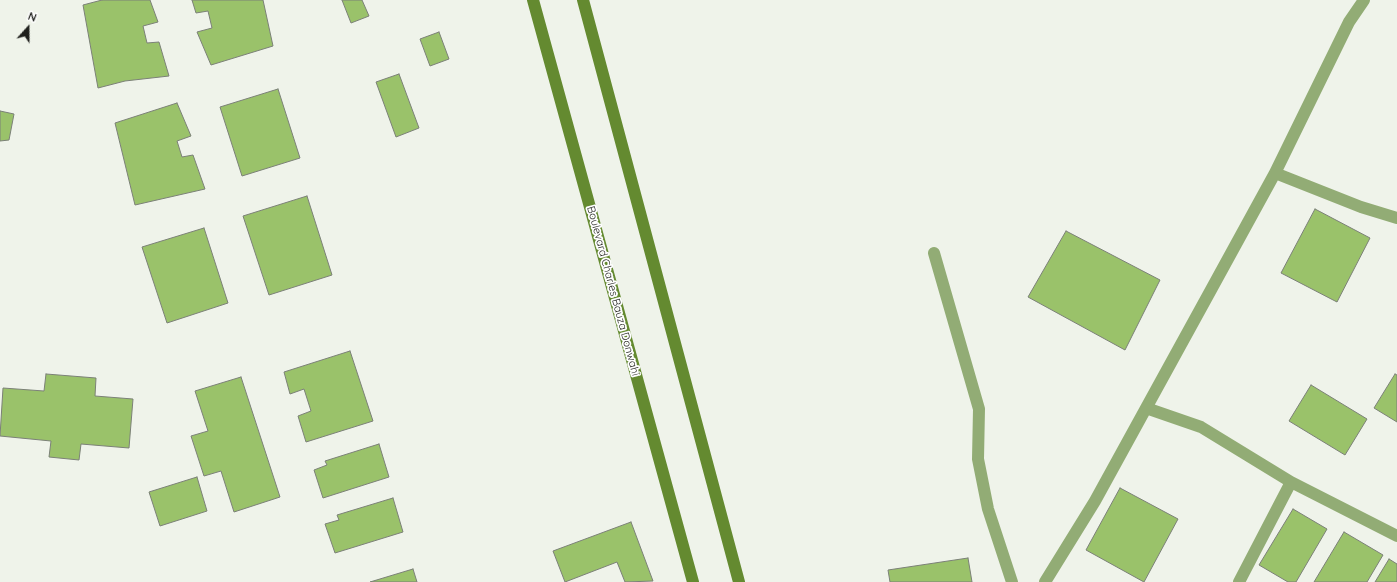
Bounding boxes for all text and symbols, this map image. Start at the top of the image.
north arrow [8,8,48,48]
text: N [26,9,39,25]
street label: Boulevard Charles Bauza Donwahi [584,205,642,377]

